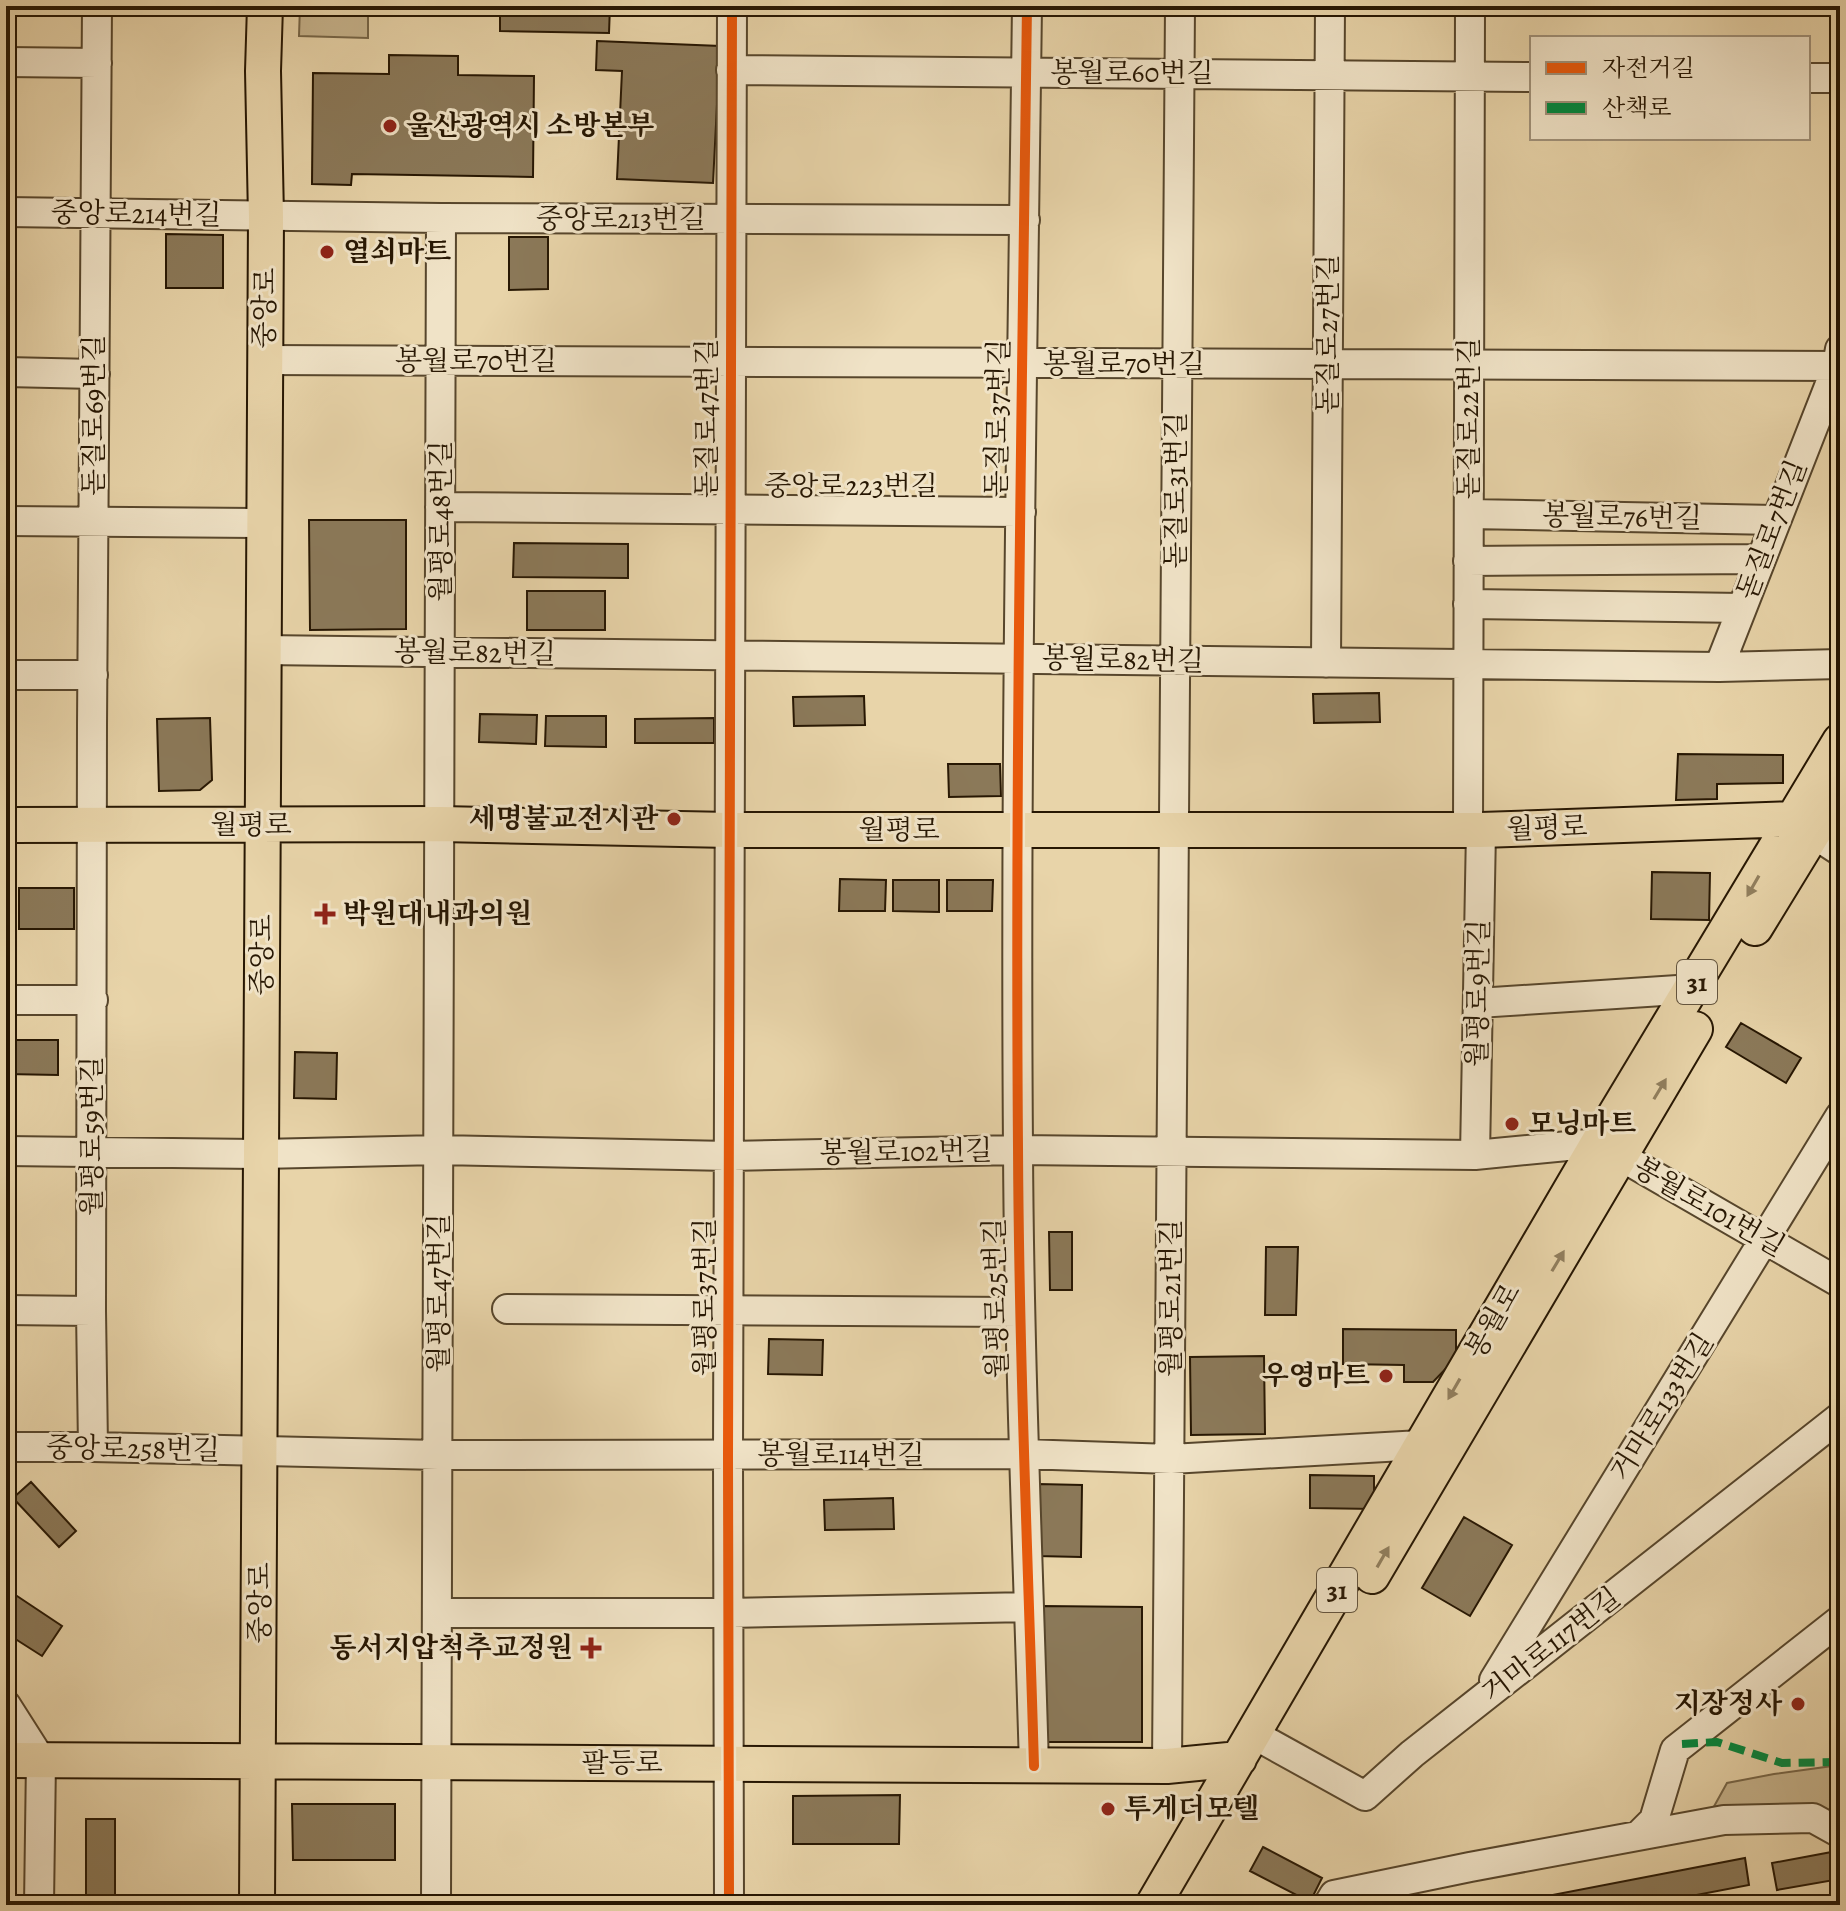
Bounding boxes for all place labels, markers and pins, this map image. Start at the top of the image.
place label: 울산광역시 소방본부 [406,107,654,145]
marker: 울산광역시 소방본부 [381,117,399,135]
place label: 열쇠마트 [343,233,451,271]
marker: 열쇠마트 [318,243,336,261]
place label: 세명불교전시관 [469,800,659,838]
marker: 세명불교전시관 [665,810,683,828]
place label: 박원대내과의원 [343,895,532,933]
marker: 박원대내과의원 [314,903,336,925]
place label: 모닝마트 [1528,1105,1636,1143]
marker: 모닝마트 [1503,1115,1521,1133]
place label: 우영마트 [1262,1357,1370,1395]
marker: 우영마트 [1377,1367,1395,1385]
place label: 동서지압척추교정원 [330,1629,573,1667]
marker: 동서지압척추교정원 [580,1637,602,1659]
place label: 지장정사 [1674,1685,1783,1723]
marker: 지장정사 [1789,1695,1807,1713]
place label: 투게더모텔 [1124,1790,1259,1828]
marker: 투게더모텔 [1099,1800,1117,1818]

